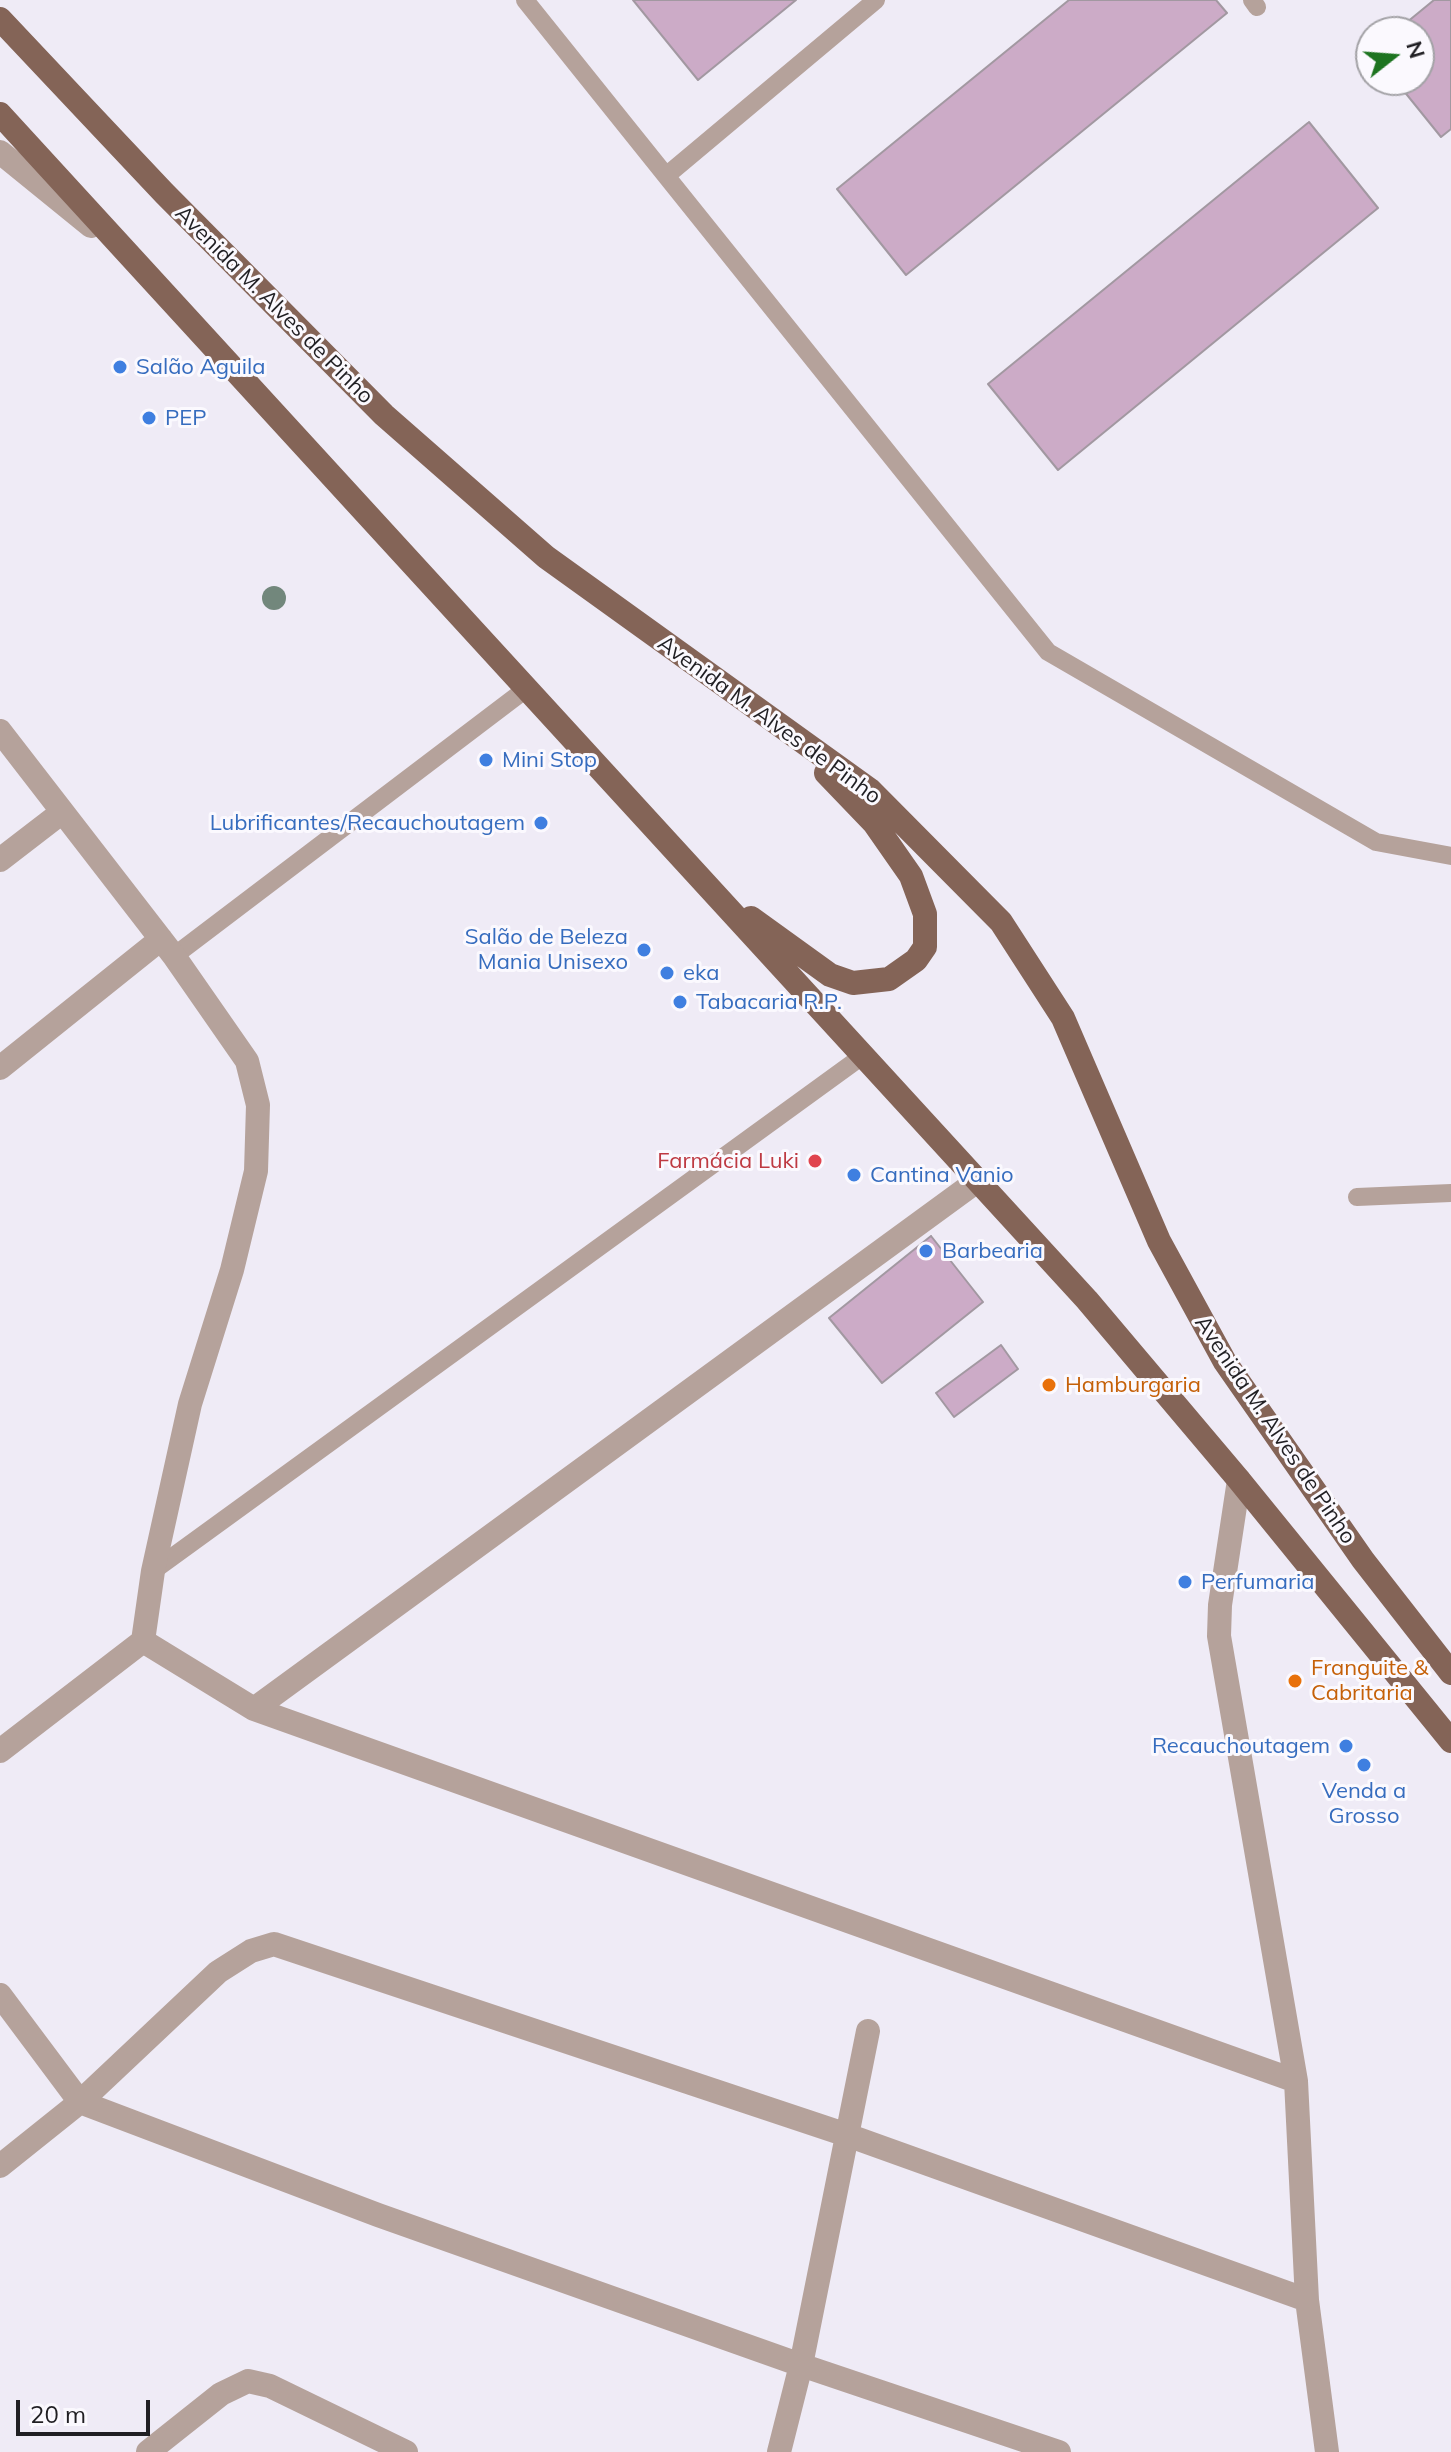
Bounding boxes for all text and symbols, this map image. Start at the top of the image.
north arrow [1355,16,1435,96]
text: N [1400,38,1432,62]
street label: Avenida M. Alves de Pinho [169,200,379,410]
place label: Salão Aguila [136,354,265,380]
marker: Salão Aguila [111,358,129,376]
place label: PEP [165,405,207,431]
marker: PEP [140,409,158,427]
street label: Avenida M. Alves de Pinho [652,630,886,810]
place label: Mini Stop [502,747,597,773]
marker: Mini Stop [477,751,495,769]
place label: Lubrificantes/Recauchoutagem [210,810,525,836]
marker: Lubrificantes/Recauchoutagem [532,814,550,832]
place label: Salão de Beleza Mania Unisexo [465,924,628,976]
marker: Salão de Beleza Mania Unisexo [635,941,653,959]
place label: eka [683,960,719,986]
marker: eka [658,964,676,982]
place label: Tabacaria R.P. [696,989,842,1015]
marker: Tabacaria R.P. [671,993,689,1011]
place label: Farmácia Luki [657,1148,799,1174]
marker: Farmácia Luki [806,1152,824,1170]
place label: Cantina Vanio [870,1162,1014,1188]
marker: Cantina Vanio [845,1166,863,1184]
place label: Barbearia [942,1238,1043,1264]
marker: Barbearia [917,1242,935,1260]
street label: Avenida M. Alves de Pinho [1189,1311,1361,1549]
place label: Hamburgaria [1065,1372,1201,1398]
marker: Hamburgaria [1040,1376,1058,1394]
place label: Perfumaria [1201,1569,1314,1595]
marker: Perfumaria [1176,1573,1194,1591]
place label: Franguite & Cabritaria [1311,1655,1428,1706]
marker: Franguite & Cabritaria [1286,1672,1304,1690]
place label: Recauchoutagem [1152,1733,1330,1759]
marker: Recauchoutagem [1337,1737,1355,1755]
marker: Venda a Grosso [1355,1756,1373,1774]
place label: Venda a Grosso [1322,1778,1406,1830]
scale bar [20,2384,154,2434]
text: 20 m [30,2399,86,2429]

